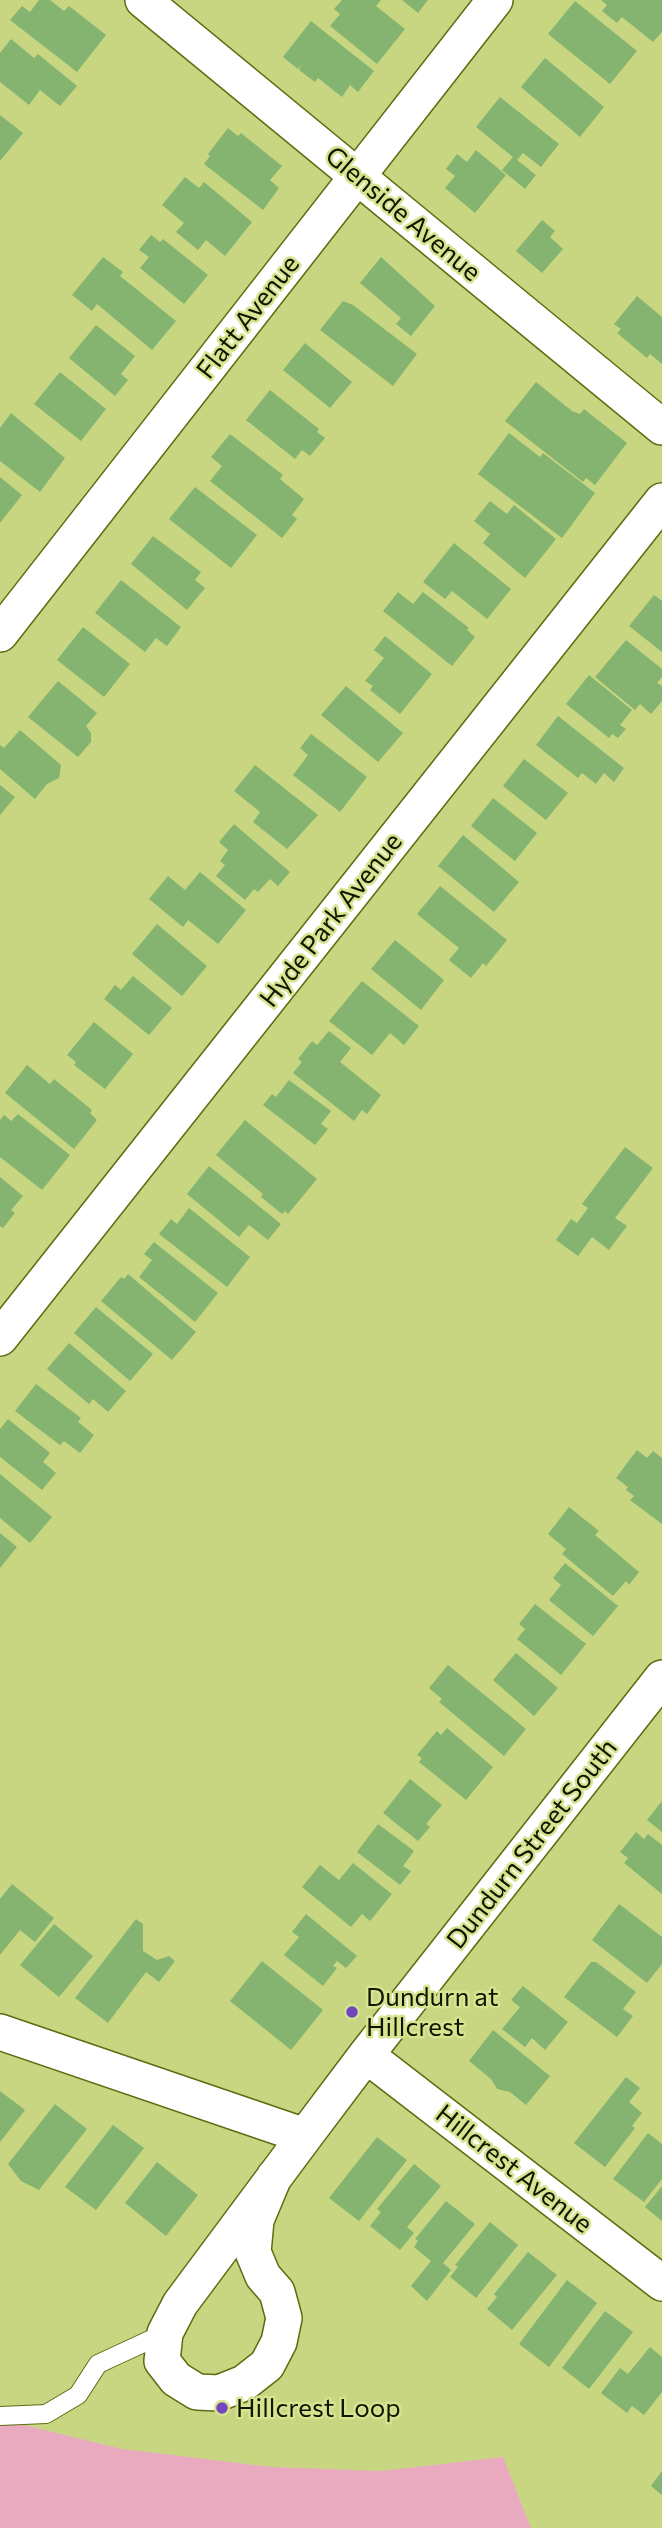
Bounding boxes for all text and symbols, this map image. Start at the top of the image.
street label: Glenside Avenue [319,140,487,288]
street label: Flatt Avenue [190,249,306,385]
street label: Hyde Park Avenue [253,827,409,1013]
street label: Dundurn Street South [440,1733,624,1955]
place label: Dundurn at Hillcrest [366,1981,499,2042]
marker: Dundurn at Hillcrest [344,2004,360,2020]
street label: Hillcrest Avenue [430,2098,598,2240]
place label: Hillcrest Loop [236,2392,401,2424]
marker: Hillcrest Loop [214,2400,230,2416]

